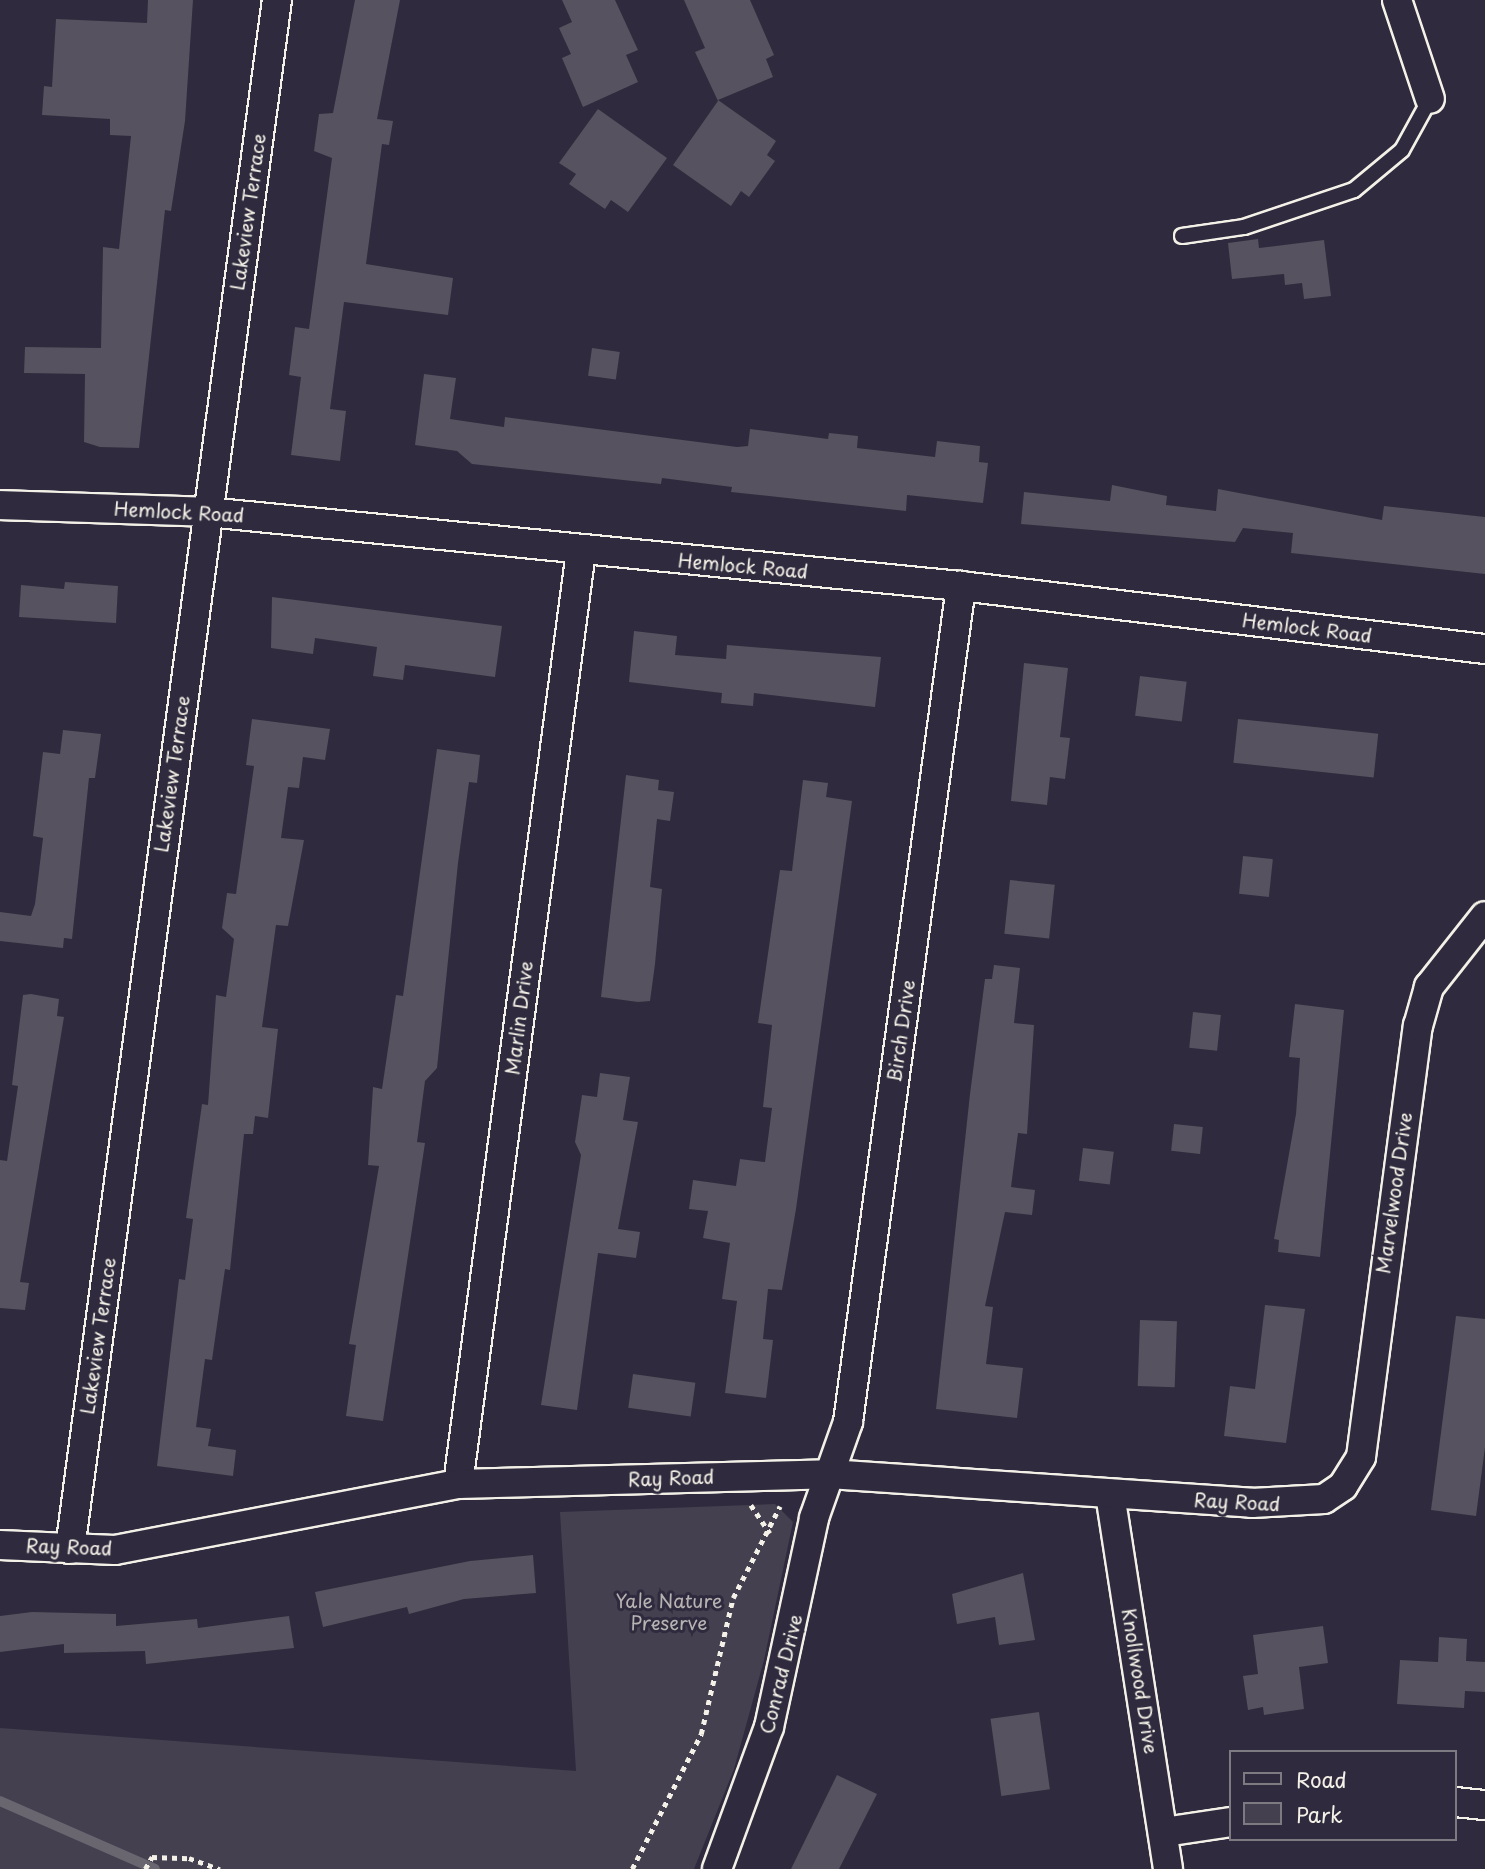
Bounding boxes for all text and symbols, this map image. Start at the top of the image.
street label: Lakeview Terrace [226,132,270,292]
street label: Hemlock Road [113,497,245,527]
street label: Hemlock Road [677,549,809,583]
street label: Hemlock Road [1241,609,1373,647]
street label: Lakeview Terrace [150,694,194,854]
street label: Marlin Drive [501,959,537,1077]
street label: Birch Drive [883,978,919,1084]
street label: Marvelwood Drive [1371,1110,1417,1276]
street label: Lakeview Terrace [76,1256,120,1416]
street label: Ray Road [627,1465,715,1491]
street label: Ray Road [1192,1488,1282,1516]
street label: Ray Road [25,1534,113,1560]
park label: Yale Nature Preserve [615,1590,723,1634]
street label: Knollwood Drive [1117,1606,1163,1756]
street label: Conrad Drive [755,1611,807,1737]
legend [1230,1750,1457,1841]
text: Road [1296,1763,1347,1795]
text: Park [1296,1798,1343,1830]

